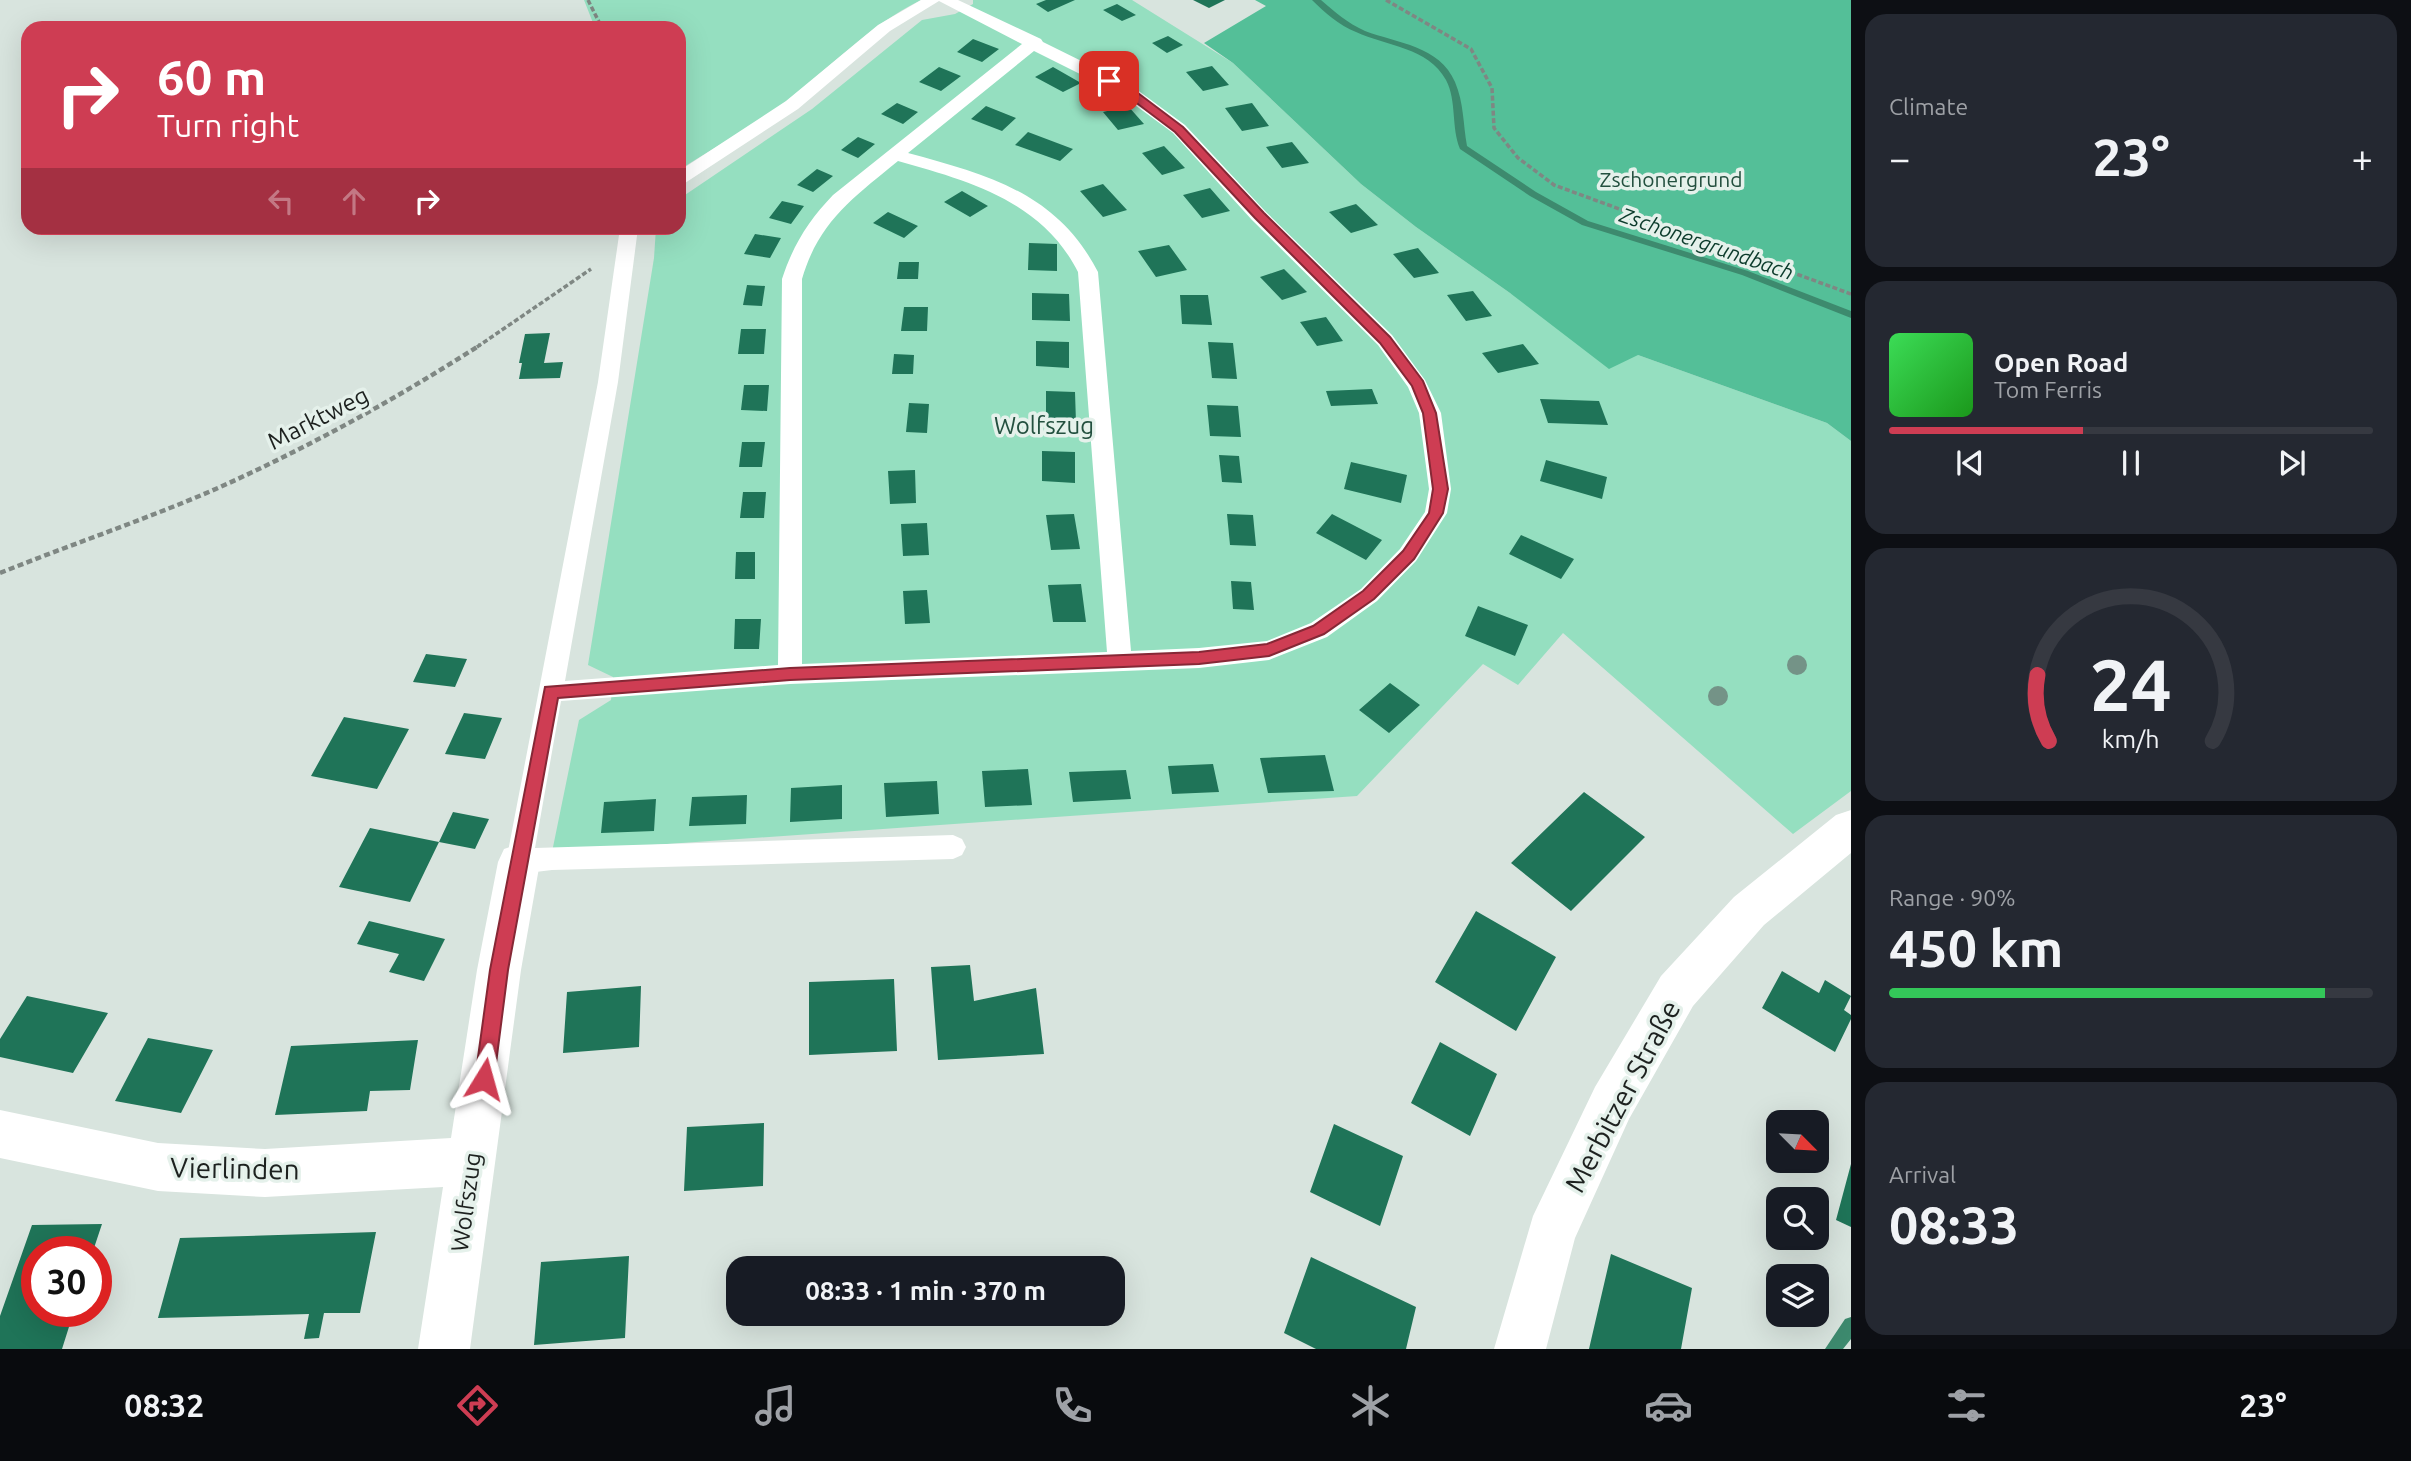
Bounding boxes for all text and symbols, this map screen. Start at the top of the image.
icon: right [42,49,133,140]
text: 60 m [157,49,266,104]
pin [1079,51,1139,111]
icon: arrive [1090,62,1128,100]
text: Climate [1889,94,1968,119]
text: Turn right [157,107,299,143]
text: 23° [2092,128,2170,186]
text: − [1889,137,1910,179]
text: + [2352,137,2373,179]
park label: Zschonergrund [1600,167,1742,191]
icon: left [262,182,300,220]
icon: ahead [335,182,373,220]
icon: right [408,182,446,220]
water label: Zschonergrundbach [1616,202,1797,284]
text: Open Road [1994,348,2128,377]
text: Tom Ferris [1994,377,2102,402]
street label: Marktweg [263,381,373,455]
park label: Wolfszug [994,412,1094,439]
icon: previous [1951,444,1989,482]
icon: pause [2112,444,2150,482]
icon: next [2273,444,2311,482]
text: 24 [2090,643,2172,725]
text: km/h [2102,724,2160,752]
text: Range · 90% [1889,885,2016,910]
text: 450 km [1889,919,2063,977]
street label: Merbitzer Straße [1558,995,1686,1197]
position arrow [447,1042,521,1116]
north arrow [1766,1110,1829,1172]
map controls [1766,1110,1829,1327]
street label: Wolfszug [446,1150,486,1254]
street label: Vierlinden [170,1151,300,1185]
text: Arrival [1889,1162,1956,1187]
button: search [1766,1187,1829,1250]
text: 08:33 [1889,1196,2019,1254]
speed limit sign: 30 [21,1236,112,1327]
button: layers [1766,1264,1829,1327]
text: 08:33 · 1 min · 370 m [805,1276,1046,1305]
icon: directions [453,1381,502,1430]
icon: music [751,1381,800,1430]
icon: phone [1048,1381,1097,1430]
icon: climate [1346,1381,1395,1430]
icon: car [1644,1381,1693,1430]
icon: filters [1942,1381,1991,1430]
text: 08:32 [124,1387,204,1423]
text: 23° [2239,1387,2287,1423]

